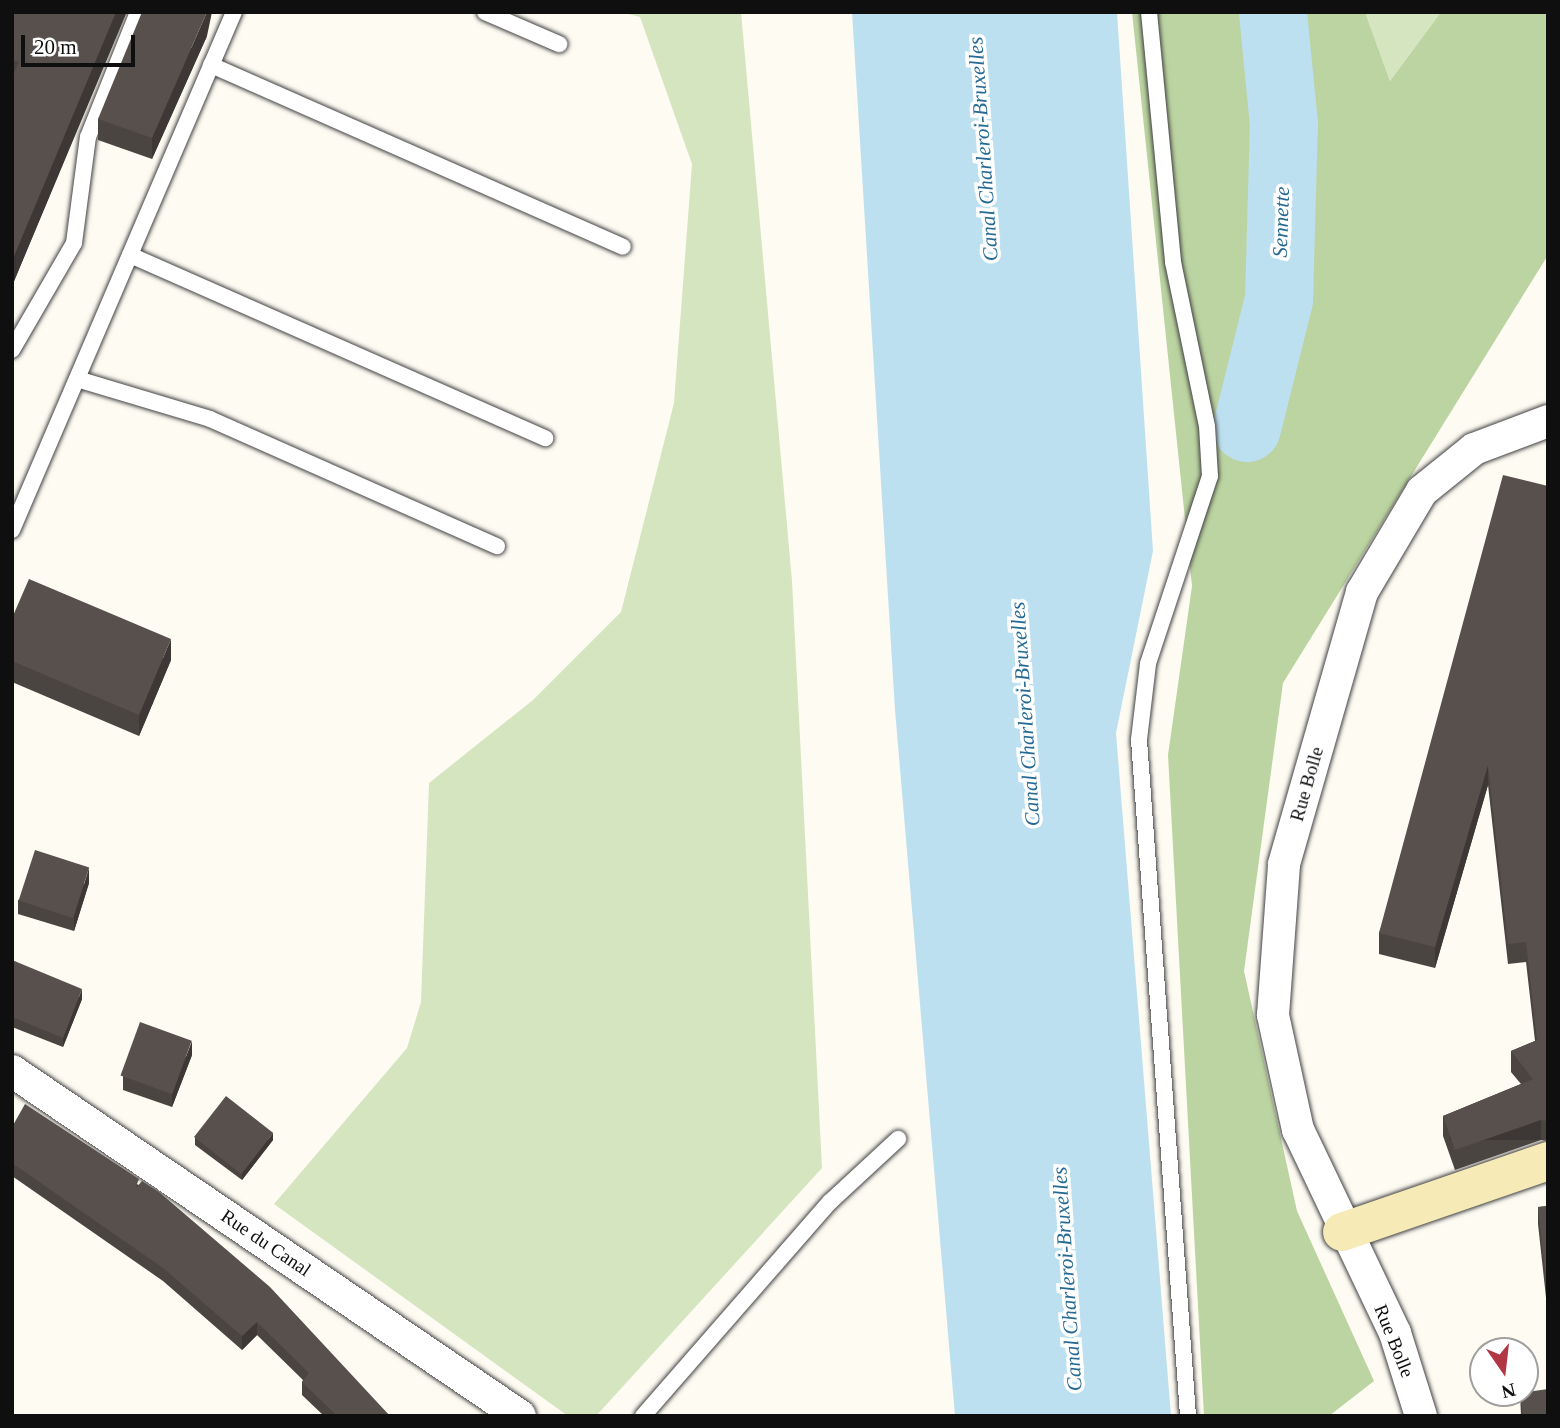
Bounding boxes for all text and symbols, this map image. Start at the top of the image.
scale bar [24,21,138,65]
text: 20 m [34,35,77,59]
water label: Canal Charleroi-Bruxelles [963,36,1003,262]
water label: Sennette [1267,186,1295,258]
water label: Canal Charleroi-Bruxelles [1005,601,1045,827]
street label: Rue Bolle [1285,744,1329,824]
water label: Canal Charleroi-Bruxelles [1047,1166,1087,1392]
street label: Rue du Canal [217,1205,315,1281]
street label: Rue Bolle [1369,1301,1419,1381]
north arrow [1469,1337,1539,1407]
text: N [1500,1379,1518,1403]

